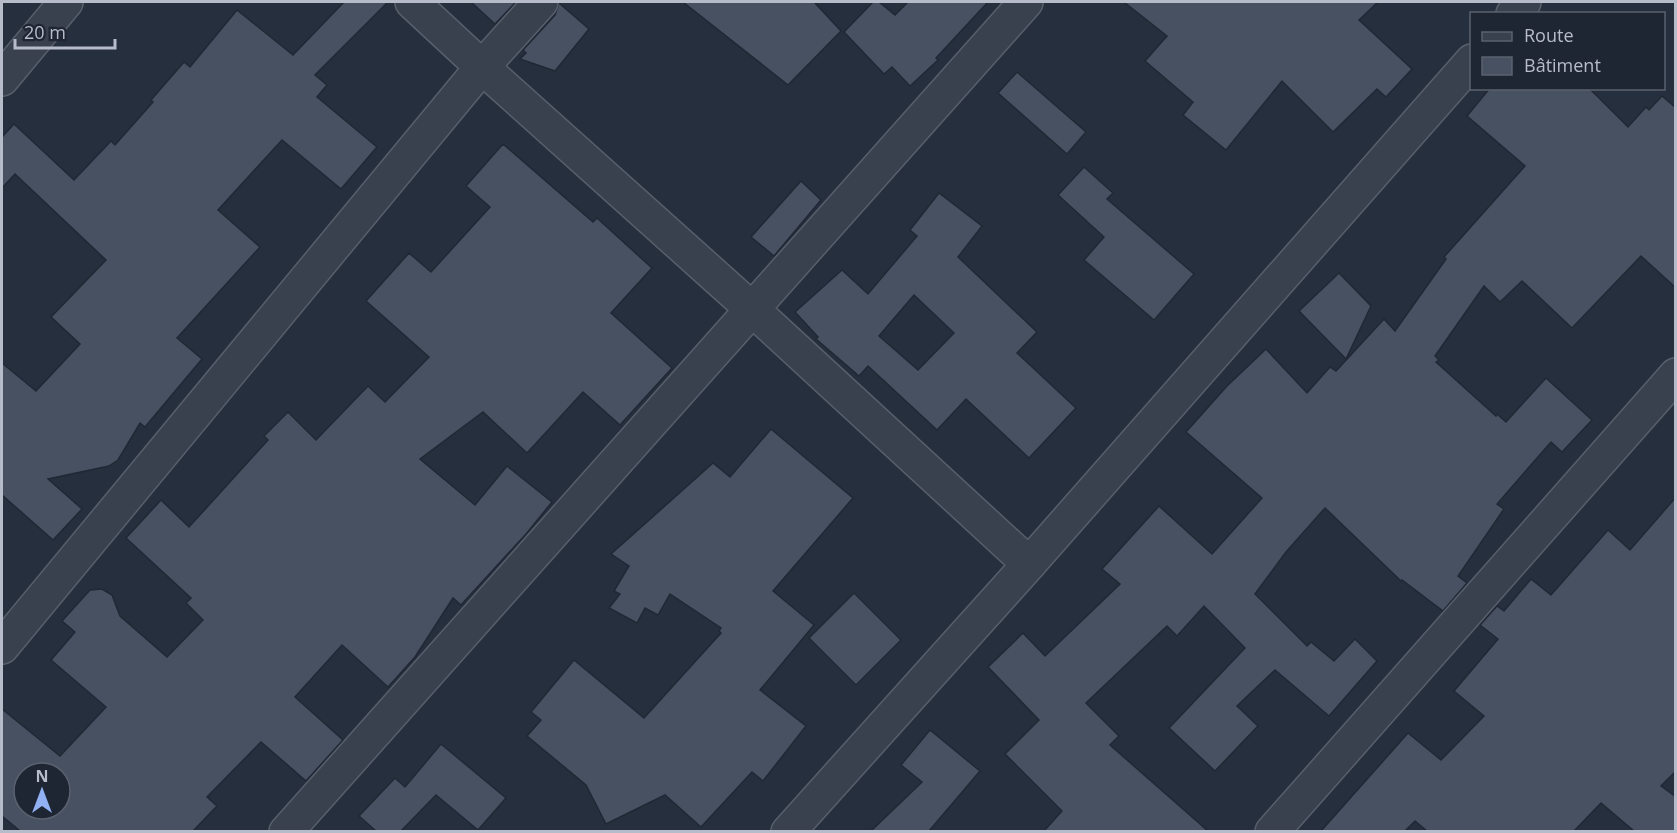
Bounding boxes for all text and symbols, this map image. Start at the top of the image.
scale bar [15,12,116,50]
legend [1470,12,1665,90]
text: 20 m [24,20,66,44]
text: Route [1524,23,1574,47]
text: Bâtiment [1524,53,1601,77]
north arrow [12,761,72,821]
text: N [35,765,49,787]

